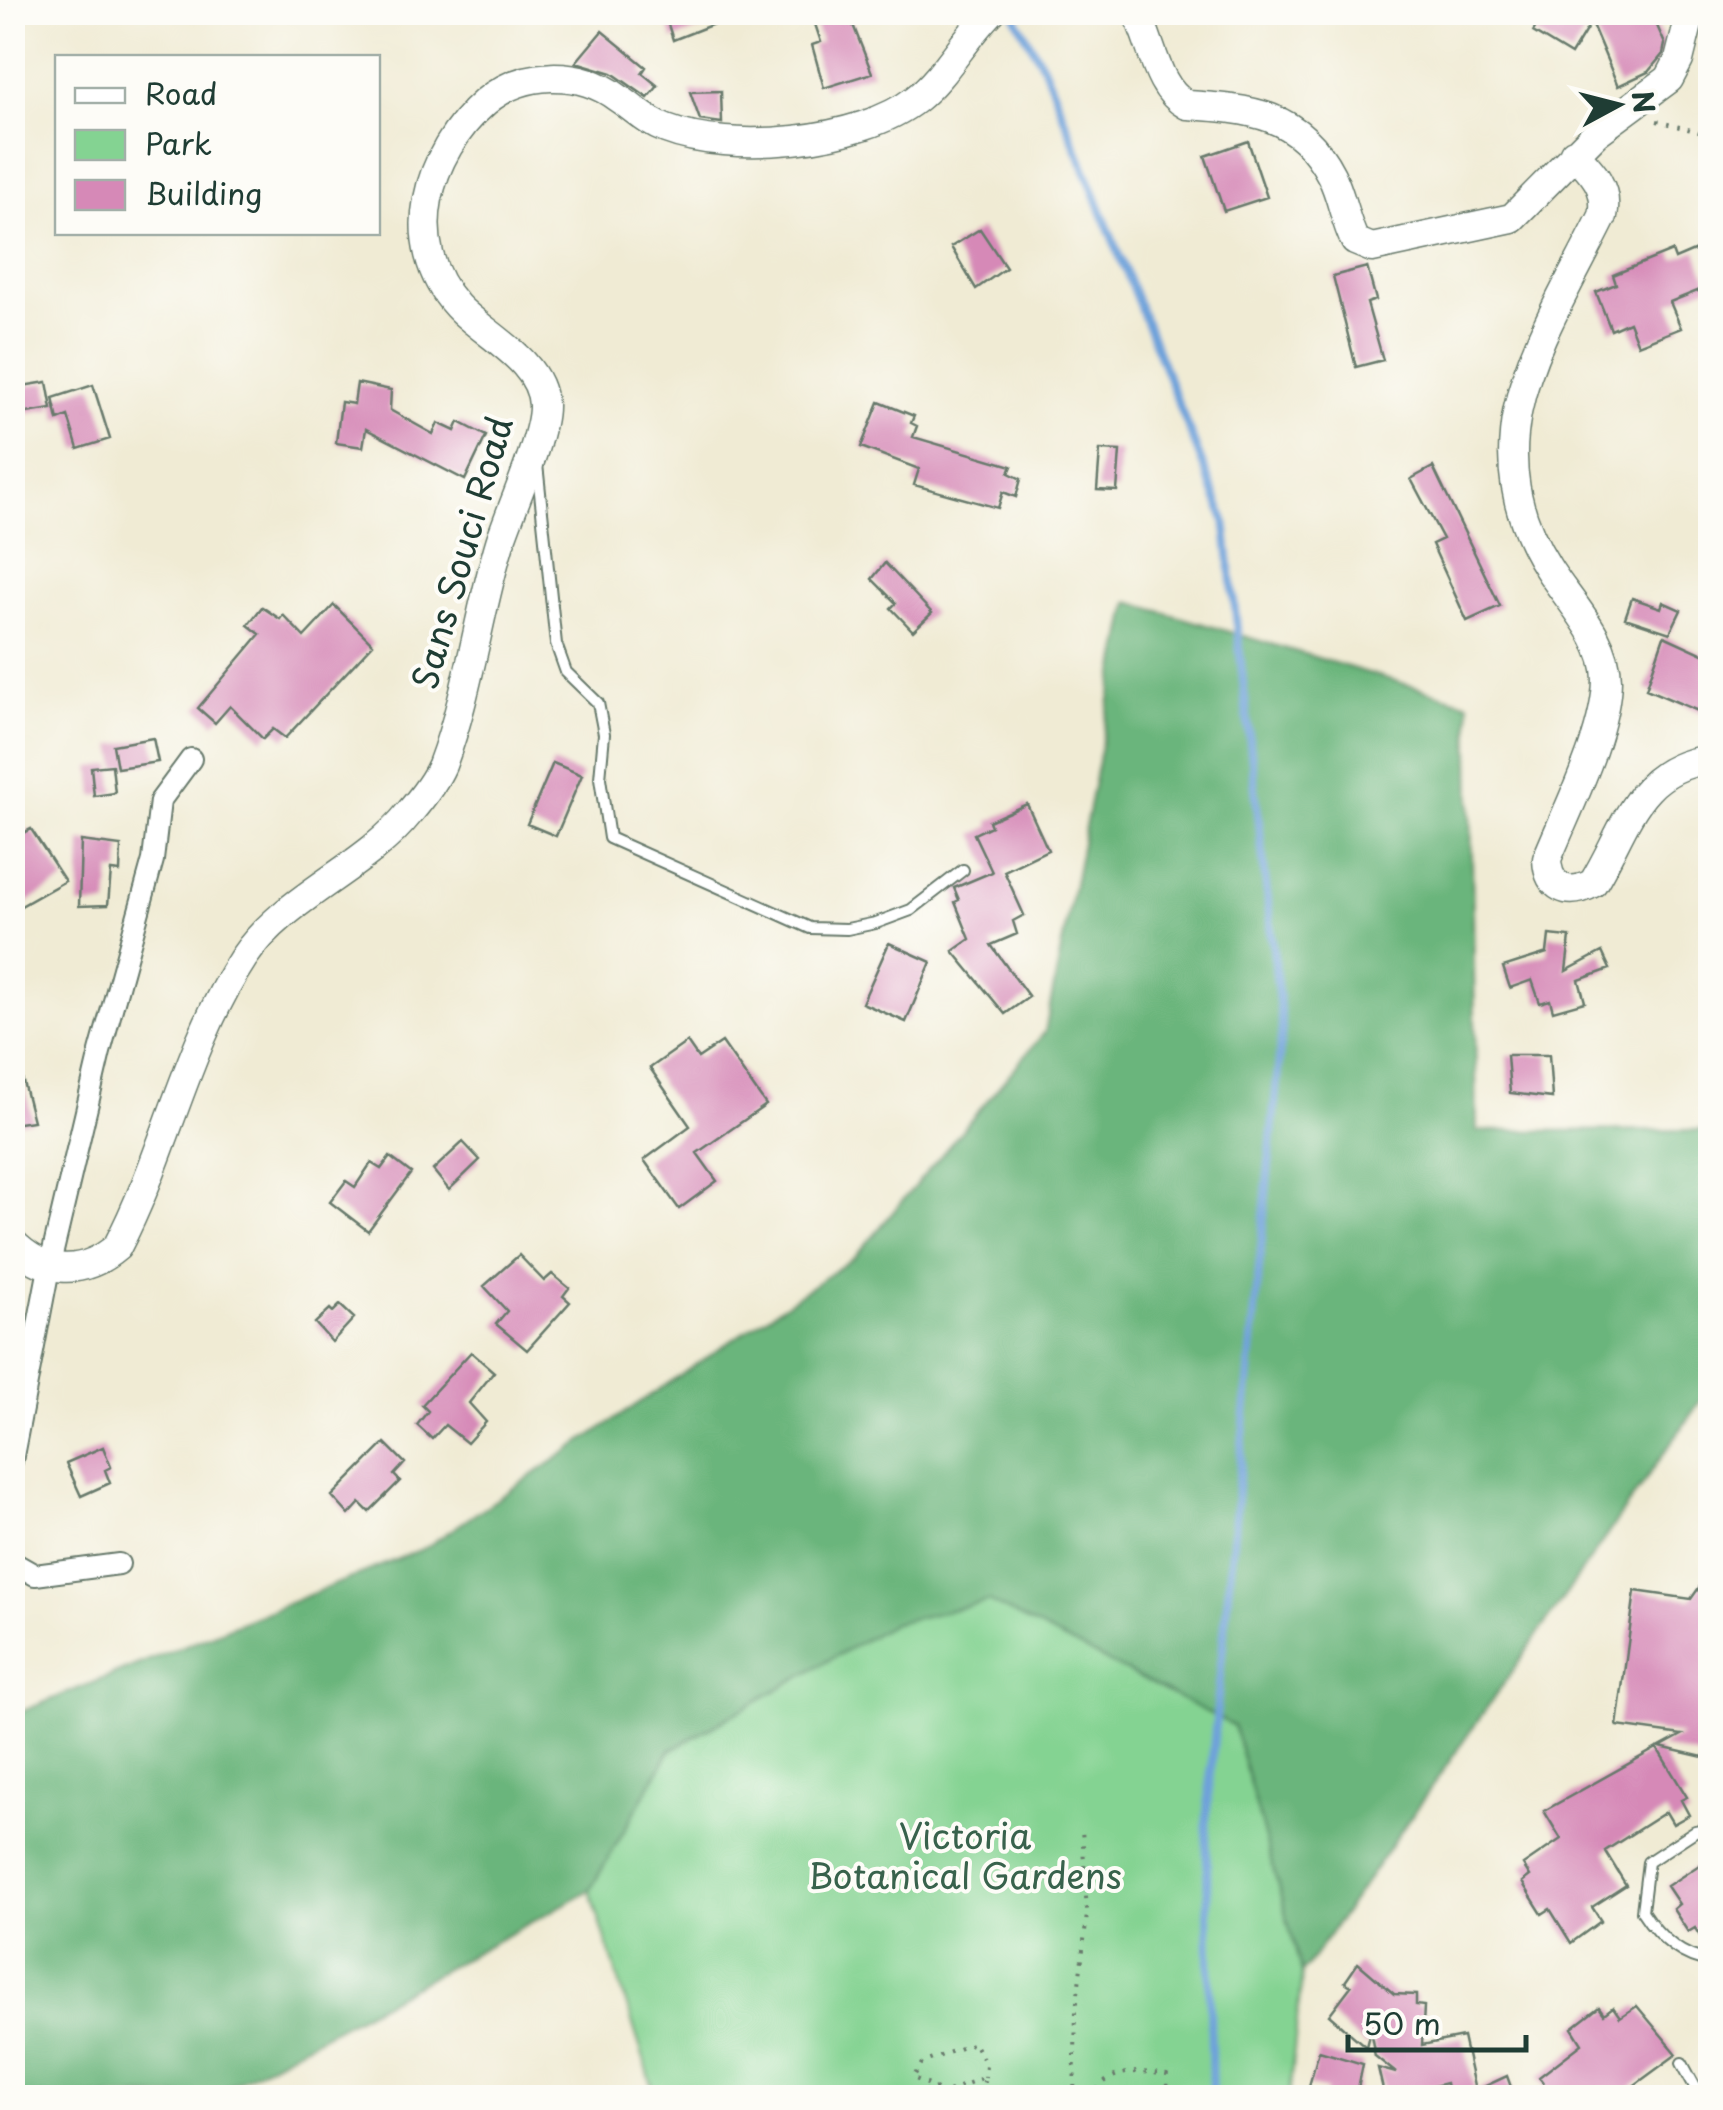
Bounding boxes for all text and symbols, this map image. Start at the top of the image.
legend [55,55,380,235]
north arrow [1568,55,1668,155]
text: Road [145,70,218,115]
text: N [1622,88,1667,115]
text: Park [145,120,212,165]
text: Building [145,170,262,215]
street label: Sans Souci Road [396,410,525,695]
park label: Victoria Botanical Gardens [808,1808,1122,1901]
scale bar [1348,1990,1526,2052]
text: 50 m [1363,2000,1441,2045]

